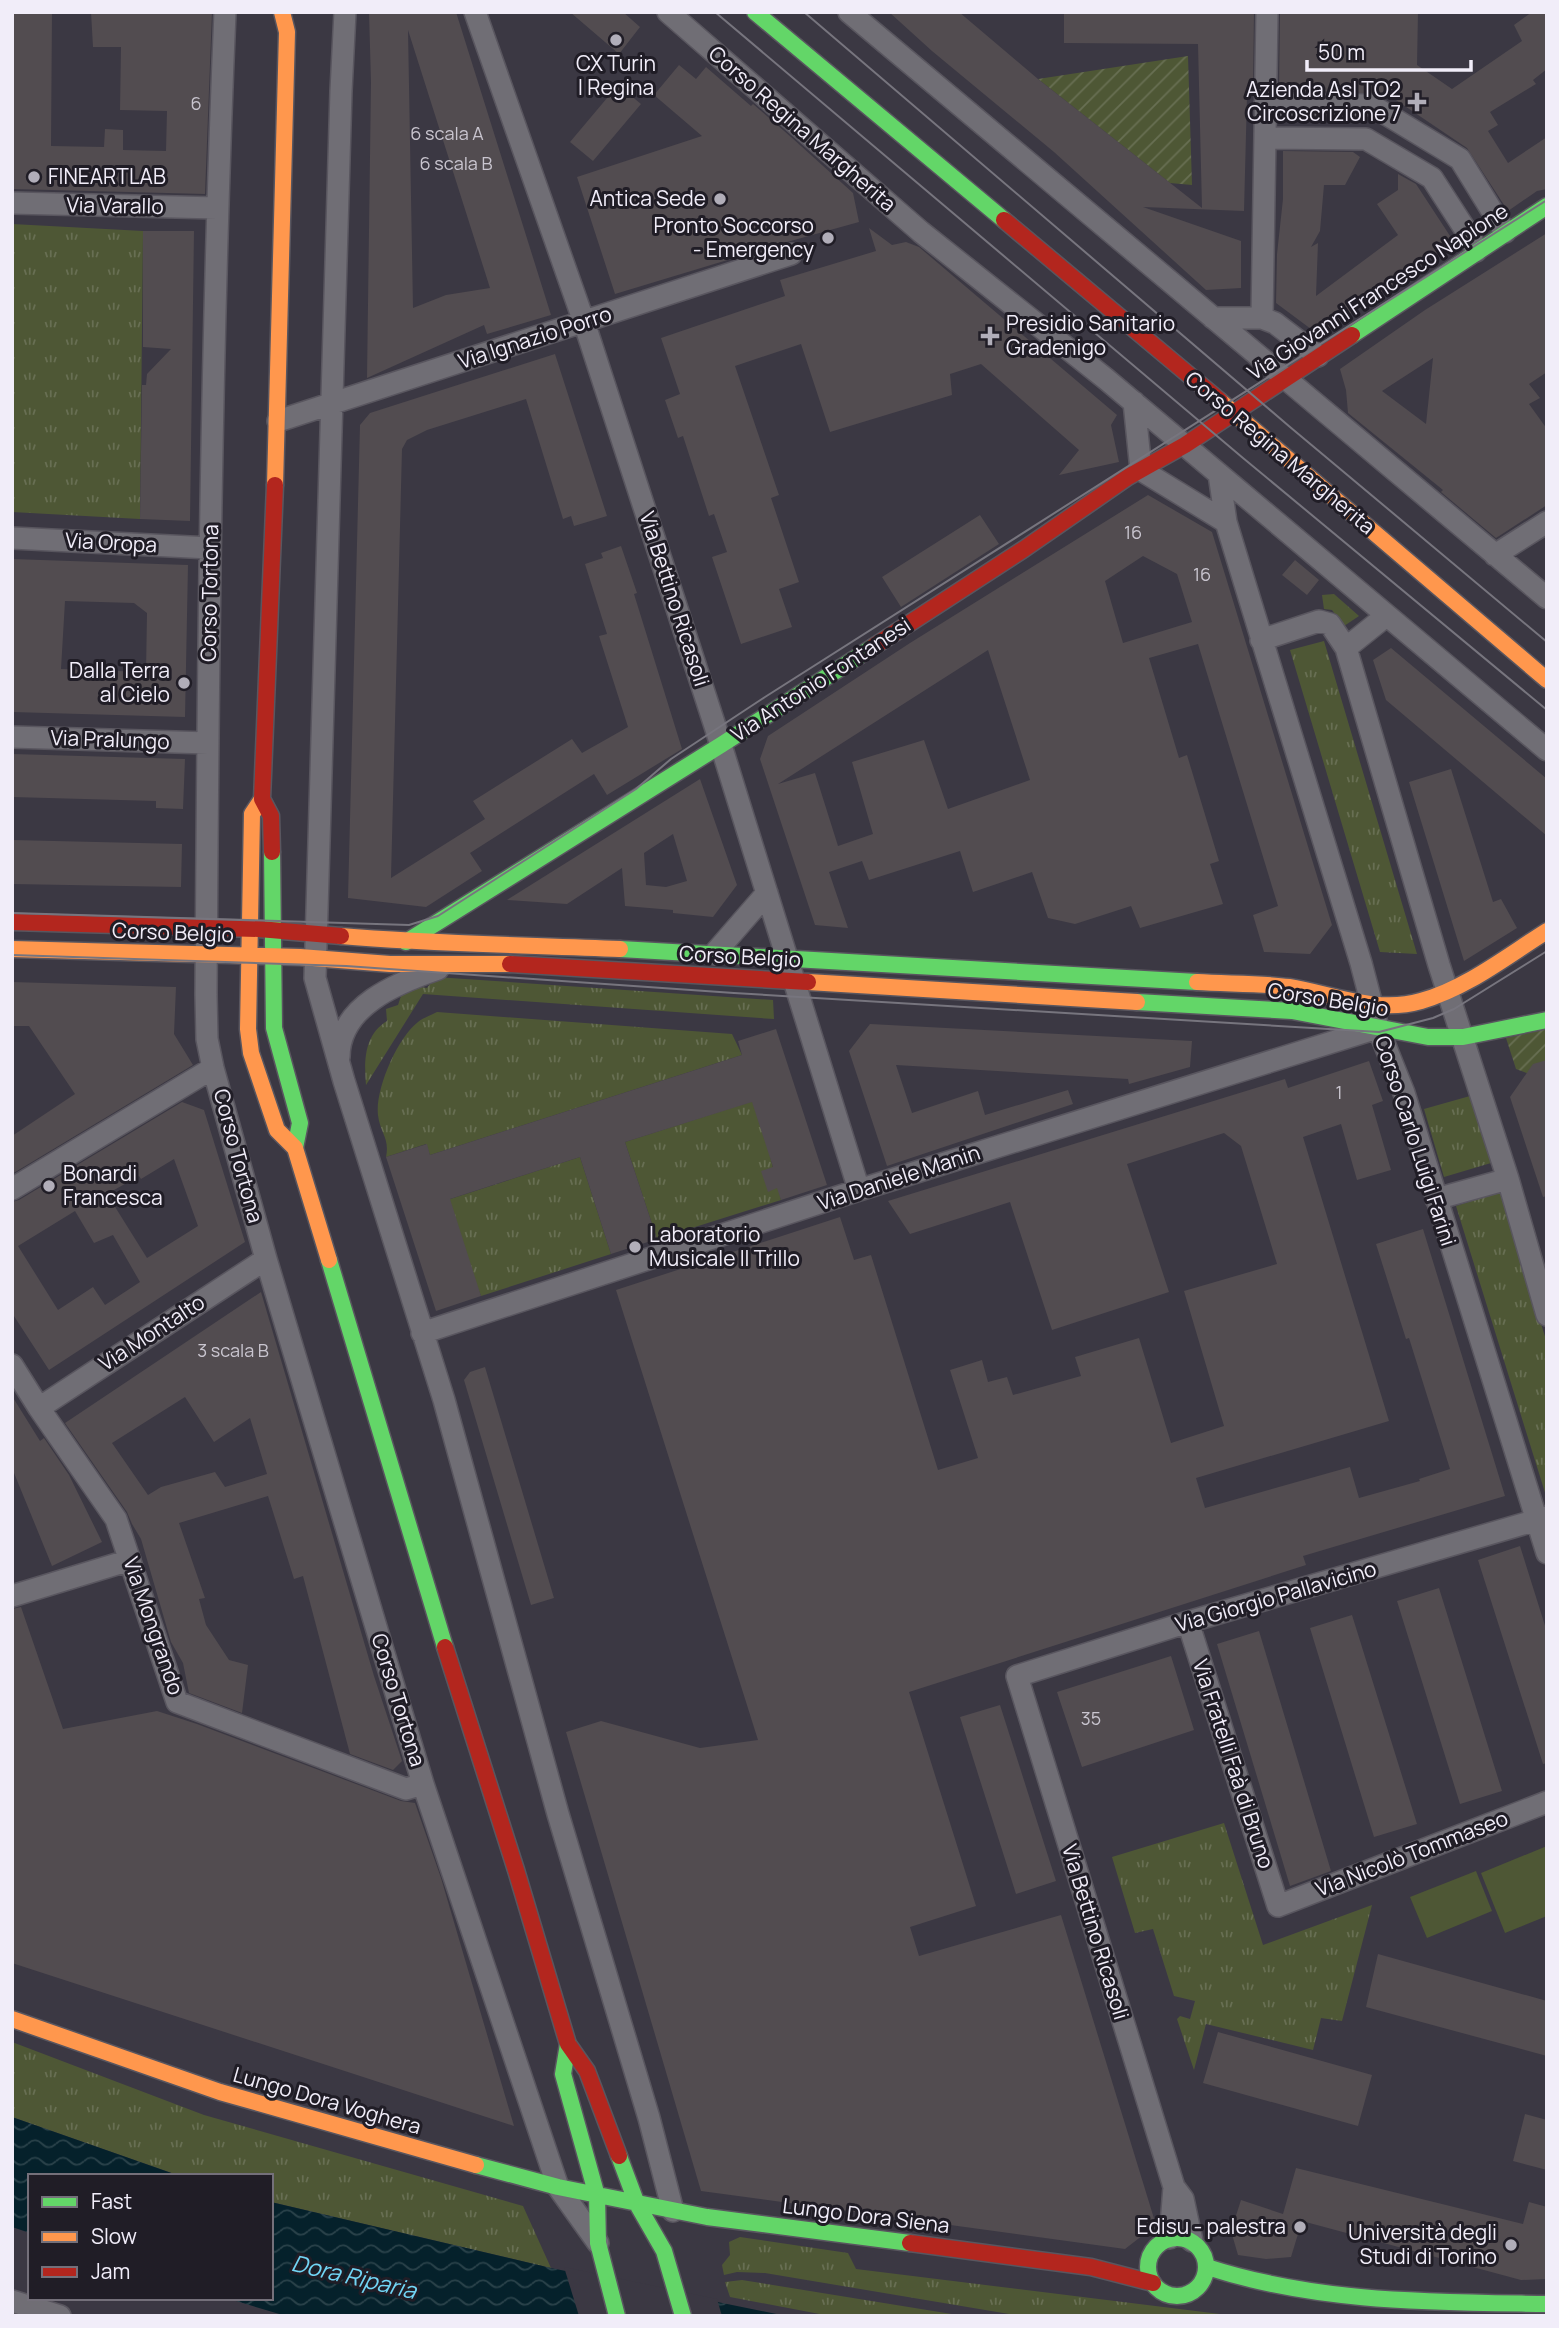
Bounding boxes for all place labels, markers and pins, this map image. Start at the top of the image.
marker: CX Turin | Regina [608,32,624,48]
place label: CX Turin | Regina [576,49,656,101]
place label: Azienda Asl TO2 Circoscrizione 7 [1246,75,1401,127]
marker: Azienda Asl TO2 Circoscrizione 7 [1407,92,1427,112]
place label: FINEARTLAB [48,162,166,190]
marker: FINEARTLAB [26,169,42,185]
place label: Antica Sede [590,184,706,212]
marker: Antica Sede [712,191,728,207]
place label: Pronto Soccorso - Emergency [653,211,814,263]
marker: Pronto Soccorso - Emergency [820,230,836,246]
place label: Presidio Sanitario Gradenigo [1006,309,1175,361]
marker: Presidio Sanitario Gradenigo [980,326,1000,346]
place label: Dalla Terra al Cielo [69,656,170,708]
marker: Dalla Terra al Cielo [176,675,192,691]
place label: Bonardi Francesca [63,1159,163,1211]
marker: Bonardi Francesca [41,1178,57,1194]
place label: Laboratorio Musicale Il Trillo [649,1220,800,1272]
marker: Laboratorio Musicale Il Trillo [627,1239,643,1255]
place label: Edisu - palestra [1136,2212,1286,2240]
place label: Università degli Studi di Torino [1348,2218,1497,2270]
marker: Edisu - palestra [1292,2219,1308,2235]
marker: Università degli Studi di Torino [1503,2237,1519,2253]

